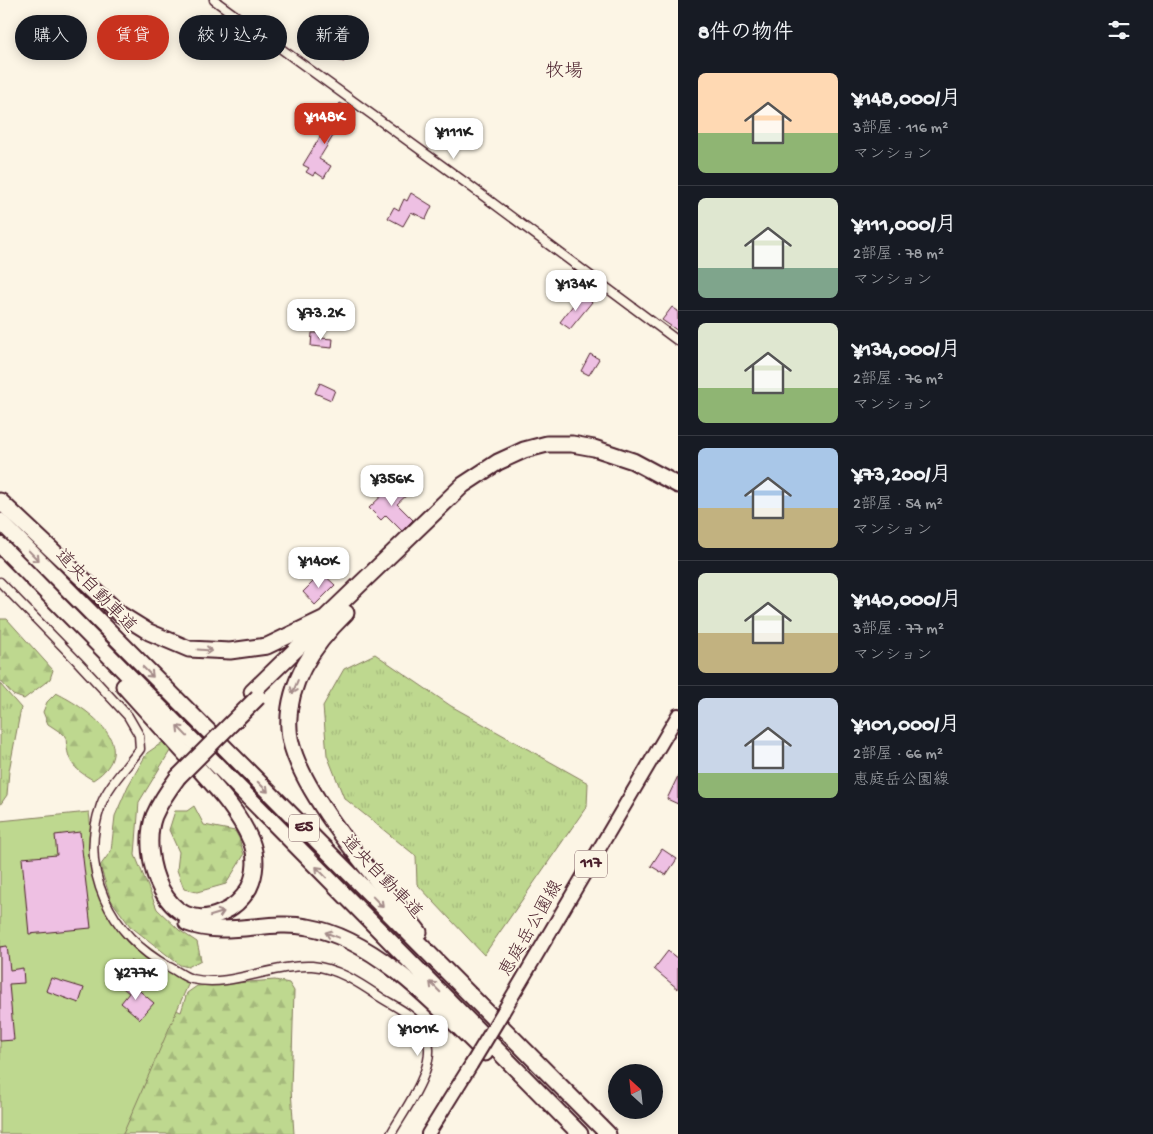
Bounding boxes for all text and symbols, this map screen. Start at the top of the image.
chip: 購入 [15,15,87,60]
chip: 賃貸 [97,15,169,60]
chip: 絞り込み [179,15,287,60]
chip: 新着 [297,15,369,60]
icon: filters [1105,16,1133,44]
text: 8件の物件 [698,22,794,47]
district label: 牧場 [545,60,583,84]
text: ¥148,000/月 [853,88,961,113]
icon: home [738,93,798,153]
pin: ¥148K [290,102,360,145]
text: ¥148K [305,109,345,128]
pin: ¥111K [419,118,489,160]
text: 3部屋 · 116 m² [853,120,948,139]
text: ¥111K [436,124,472,143]
text: マンション [853,146,932,165]
text: ¥111,000/月 [853,214,957,239]
icon: home [738,218,798,278]
text: 2部屋 · 78 m² [853,246,944,265]
pin: ¥134K [541,270,611,312]
text: マンション [853,272,932,291]
text: ¥134K [557,276,595,295]
pin: ¥73.2K [280,298,362,341]
text: ¥73.2K [298,305,344,324]
text: ¥134,000/月 [853,339,960,364]
icon: home [738,343,798,403]
text: 2部屋 · 76 m² [853,371,943,390]
text: マンション [853,397,932,416]
pin: ¥356K [357,464,427,507]
text: ¥73,200/月 [853,464,951,489]
icon: home [738,468,798,528]
text: ¥356K [371,471,413,490]
text: 2部屋 · 54 m² [853,496,943,515]
text: マンション [853,522,932,541]
street label: 道央自動車道 [50,545,141,638]
pin: ¥140K [284,546,354,589]
one-way arrow [28,550,40,562]
text: ¥140K [299,553,339,572]
text: ¥140,000/月 [853,589,962,614]
icon: home [738,593,798,653]
text: 3部屋 · 77 m² [853,621,944,640]
one-way arrow [197,645,213,654]
text: マンション [853,647,932,666]
one-way arrow [142,666,154,678]
one-way arrow [290,679,299,694]
text: ¥101,000/月 [853,714,960,739]
icon: home [738,718,798,778]
one-way arrow [176,725,188,737]
text: 2部屋 · 66 m² [853,746,943,765]
text: 恵庭岳公園線 [853,772,949,791]
one-way arrow [257,780,269,793]
road number: E5 [289,814,319,841]
street label: 道央自動車道 [336,831,427,924]
road number: 117 [575,851,607,878]
one-way arrow [314,866,327,878]
street label: 恵庭岳公園線 [495,876,568,981]
one-way arrow [371,896,384,908]
one-way arrow [209,909,225,919]
one-way arrow [325,930,340,939]
pin: ¥277K [101,958,171,1001]
text: ¥277K [116,965,156,984]
one-way arrow [429,981,441,994]
pin: ¥101K [383,1014,453,1057]
text: ¥101K [399,1021,437,1040]
north arrow [608,1064,662,1119]
map controls [608,1064,663,1119]

